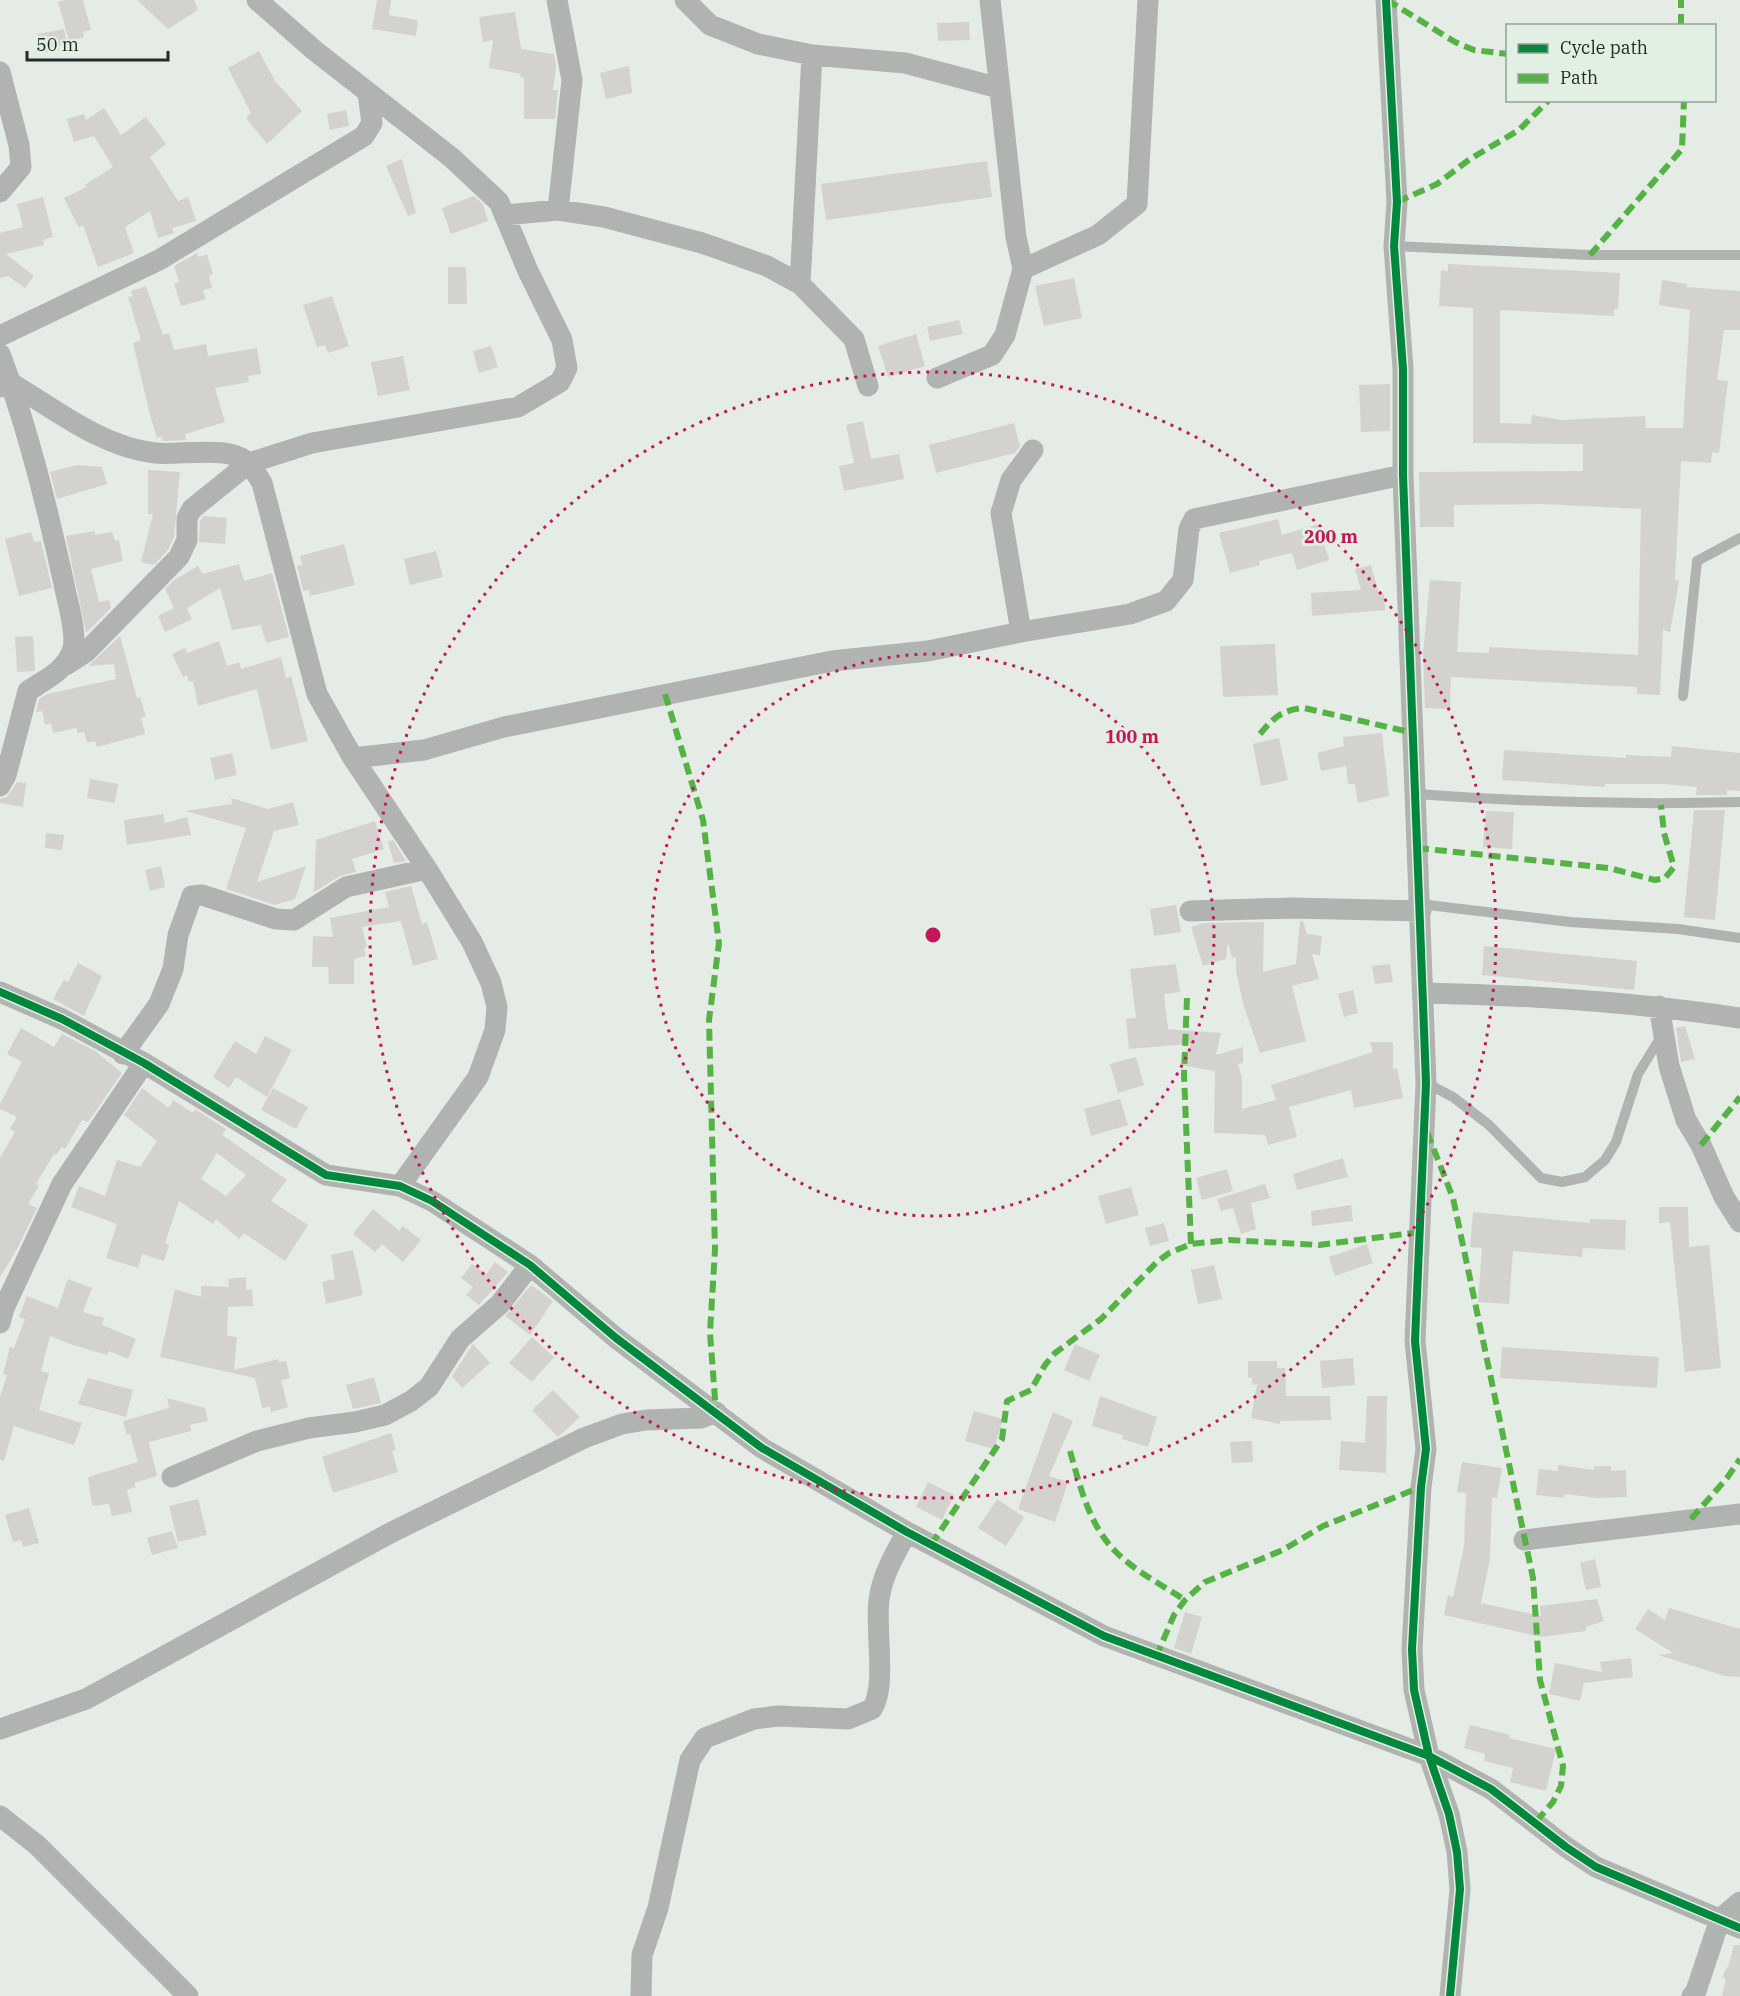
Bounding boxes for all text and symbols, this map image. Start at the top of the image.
scale bar [27,24,168,62]
legend [1506,24,1716,102]
text: 50 m [36,33,79,56]
text: Cycle path [1560,36,1648,59]
text: Path [1560,66,1598,89]
text: 200 m [1304,525,1359,548]
text: 100 m [1105,725,1160,748]
centre of rings [923,925,943,945]

